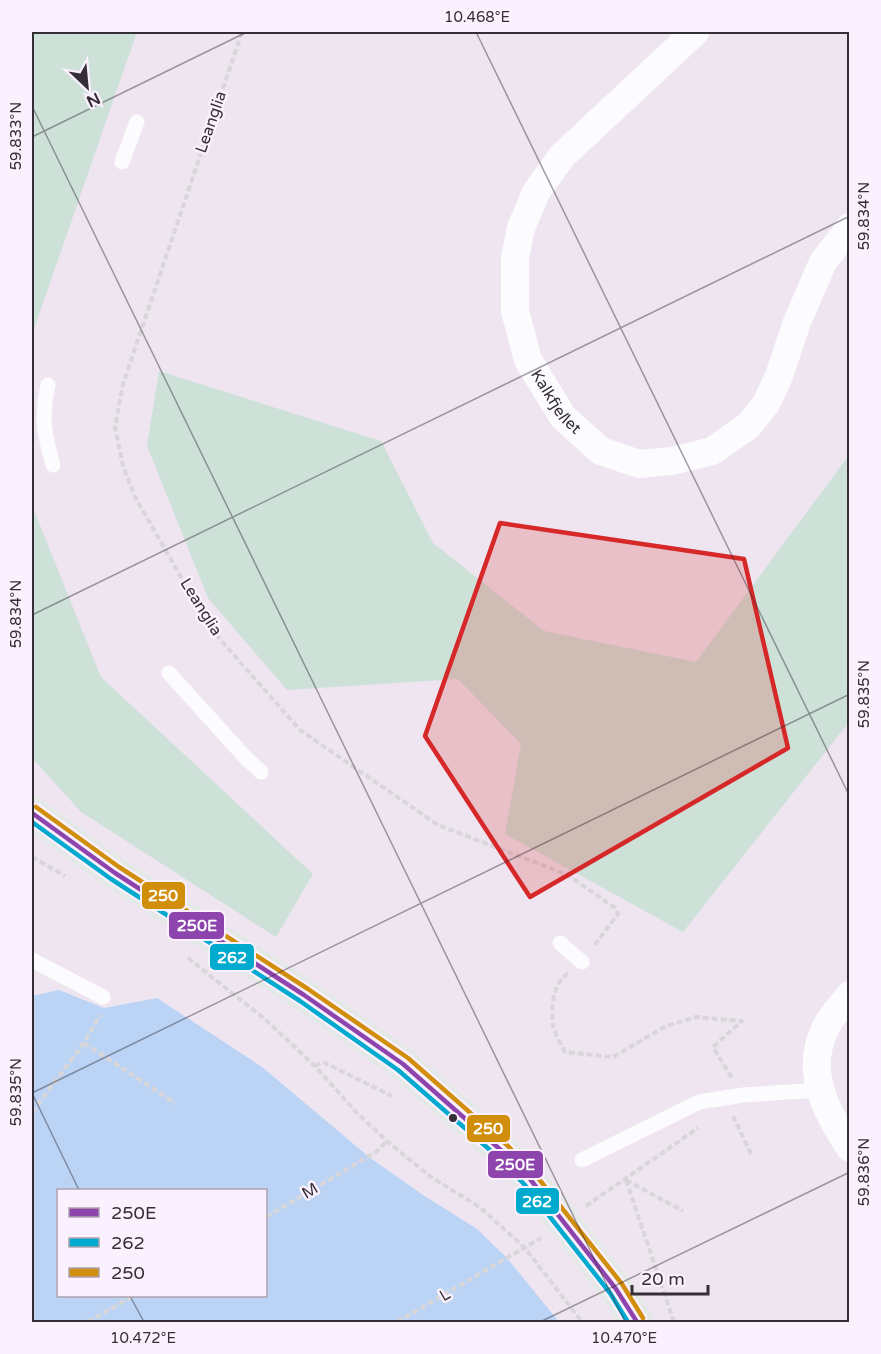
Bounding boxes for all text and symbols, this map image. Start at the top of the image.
text: 10.468°E [444,8,510,26]
north arrow [57,57,117,117]
text: N [83,88,103,111]
street label: Leanglia [191,88,231,156]
text: 59.833°N [7,102,25,170]
text: 59.834°N [855,182,873,250]
street label: Kalkfjellet [526,366,585,438]
street label: Leanglia [176,575,226,639]
text: 59.834°N [7,580,25,648]
text: 59.835°N [855,660,873,728]
line badge: 250 [141,881,186,910]
text: 250 [148,886,178,906]
line badge: 250E [168,911,225,940]
text: 250E [177,916,217,936]
line badge: 262 [209,943,255,971]
text: 262 [217,948,247,968]
text: 59.835°N [7,1058,25,1126]
unlabelled marker [447,1112,459,1124]
line badge: 250 [466,1114,511,1143]
text: 250 [473,1119,503,1139]
text: 59.836°N [855,1138,873,1206]
line badge: 250E [487,1150,544,1179]
text: 250E [495,1155,535,1175]
street label: M [298,1178,322,1204]
line badge: 262 [515,1187,560,1215]
legend [57,1189,267,1297]
text: 262 [522,1192,552,1212]
text: 250E [111,1202,156,1224]
text: 262 [111,1232,145,1254]
scale bar [632,1258,708,1296]
text: 250 [111,1262,145,1284]
text: 20 m [641,1268,685,1290]
street label: L [436,1284,454,1306]
text: 10.472°E [110,1329,176,1347]
text: 10.470°E [591,1329,657,1347]

